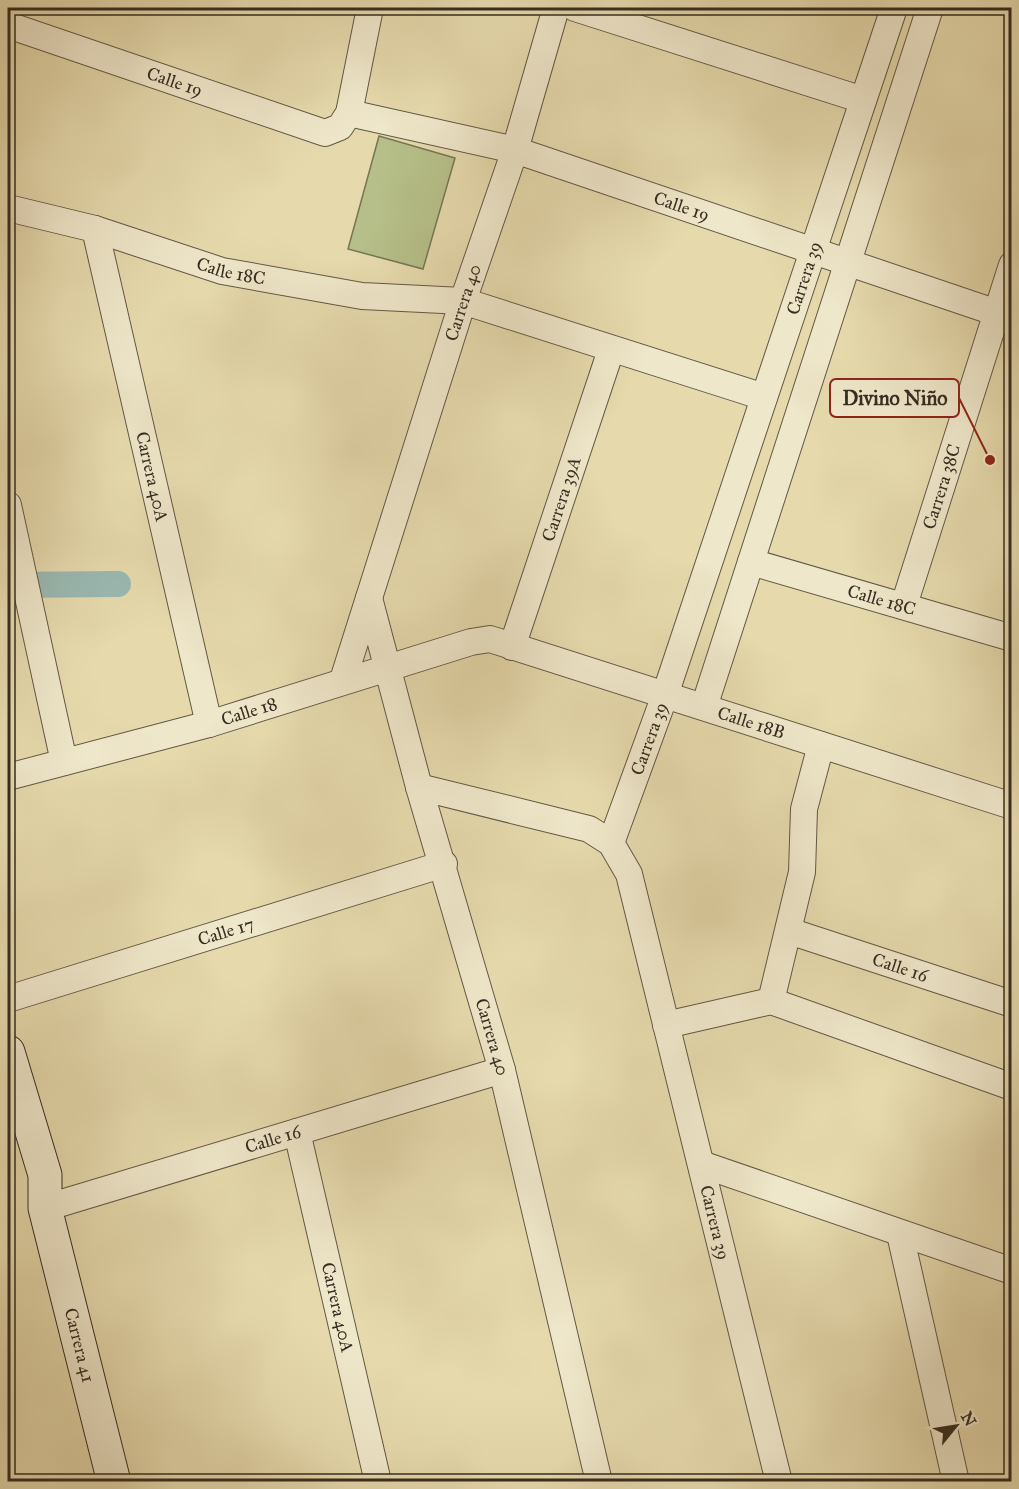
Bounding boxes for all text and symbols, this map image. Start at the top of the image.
street label: Calle 19 [144,62,205,101]
street label: Calle 19 [651,187,712,226]
street label: Carrera 39 [782,239,826,318]
street label: Calle 18C [194,252,267,290]
street label: Carrera 40 [440,261,486,344]
callout: Divino Niño [830,379,959,417]
text: Divino Niño [842,386,948,410]
street label: Carrera 40A [131,429,173,524]
street label: Carrera 38C [918,442,965,532]
street label: Carrera 39A [537,454,586,544]
street label: Calle 18C [845,580,918,620]
street label: Calle 18 [218,692,280,731]
street label: Carrera 39 [626,699,672,778]
street label: Calle 18B [715,702,788,744]
street label: Calle 17 [195,913,257,951]
street label: Calle 16 [870,948,932,987]
street label: Carrera 40 [471,996,514,1078]
street label: Calle 16 [242,1120,304,1158]
street label: Carrera 39 [695,1183,735,1262]
street label: Carrera 40A [317,1260,359,1355]
street label: Carrera 41 [60,1306,100,1385]
north arrow [926,1396,986,1456]
text: N [957,1408,980,1430]

